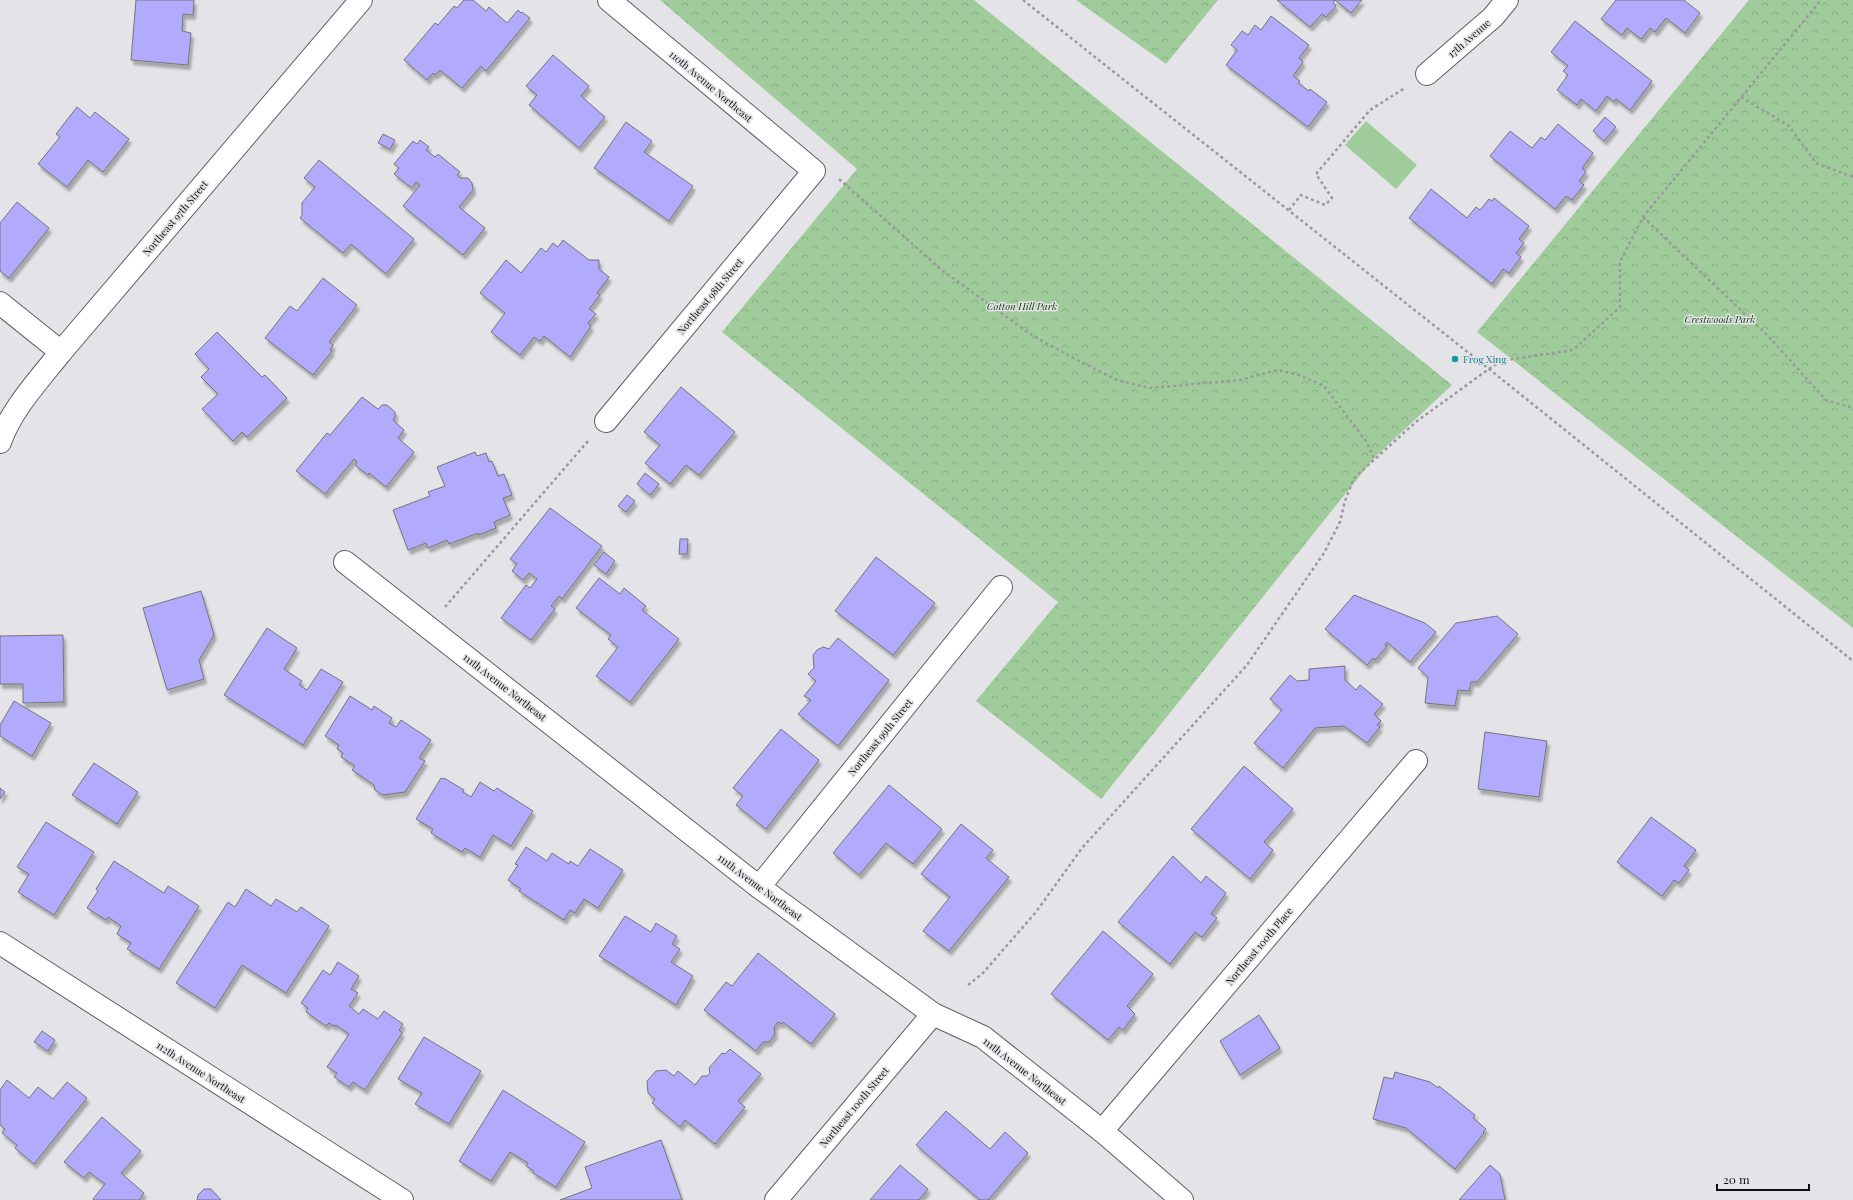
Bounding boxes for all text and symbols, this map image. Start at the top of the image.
street label: 17th Avenue [1445,16,1493,60]
street label: 110th Avenue Northeast [666,47,756,125]
street label: Northeast 97th Street [139,177,211,259]
street label: Northeast 98th Street [674,255,746,337]
park label: Cotton Hill Park [987,299,1057,313]
park label: Crestwoods Park [1684,312,1756,326]
place label: Frog Xing [1463,352,1507,366]
marker: Frog Xing [1450,354,1460,364]
street label: 111th Avenue Northeast [460,650,550,724]
street label: Northeast 99th Street [844,695,916,779]
street label: 111th Avenue Northeast [715,851,805,924]
street label: Northeast 100th Place [1222,904,1296,988]
street label: 111th Avenue Northeast [980,1034,1070,1108]
street label: 112th Avenue Northeast [154,1038,249,1106]
street label: Northeast 100th Street [816,1063,892,1150]
scale bar [1717,1166,1809,1192]
text: 20 m [1723,1171,1750,1187]

